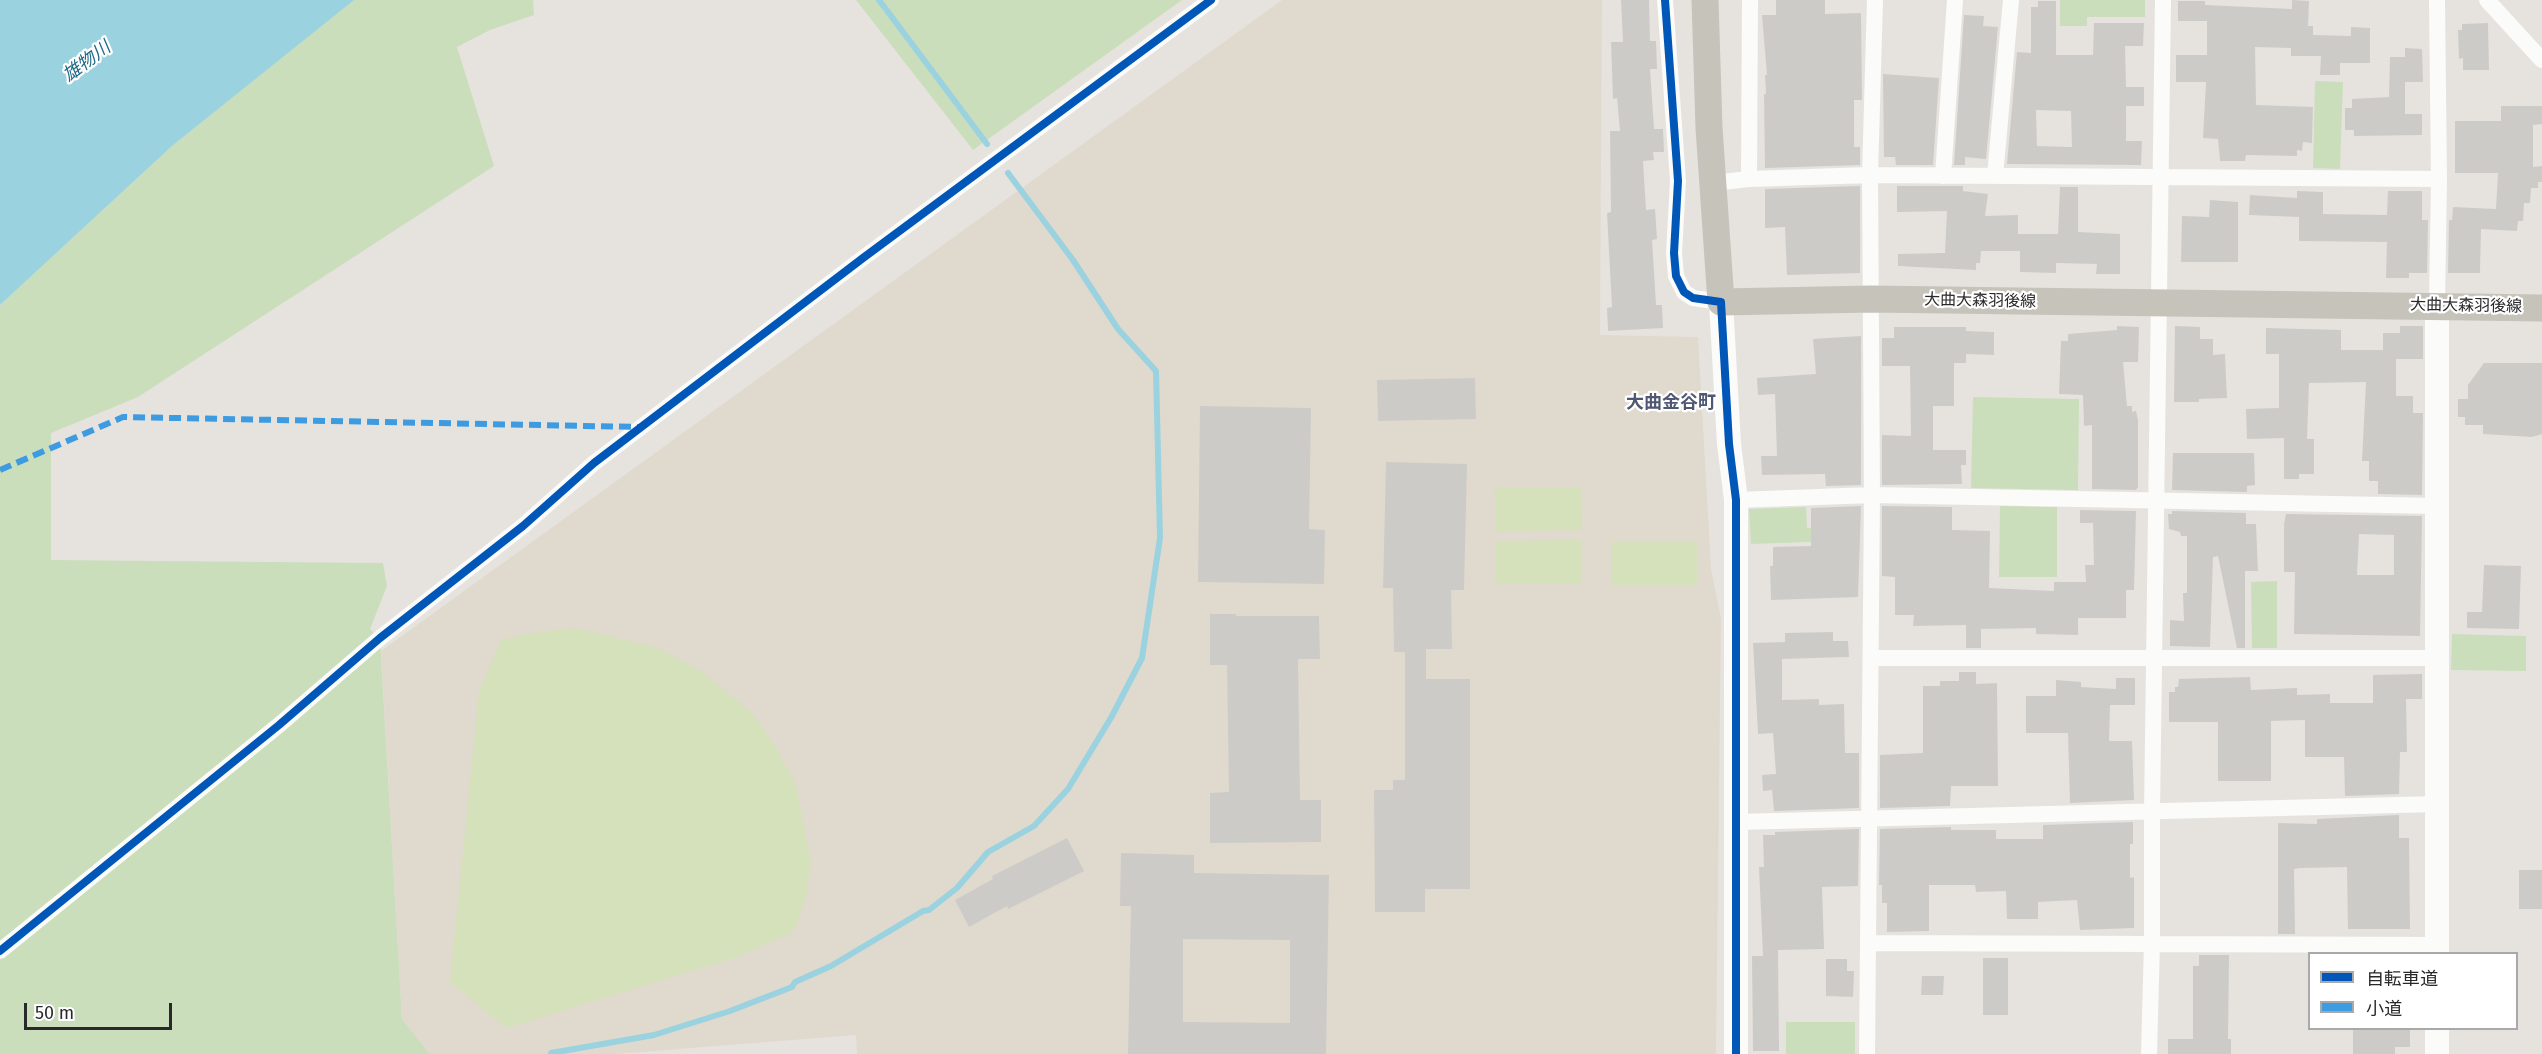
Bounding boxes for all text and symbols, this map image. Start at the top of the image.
water label: 雄物川 [59,37,115,87]
street label: 大曲大森羽後線 [1924,290,2036,312]
street label: 大曲大森羽後線 [2410,295,2522,317]
district label: 大曲金谷町 [1626,392,1716,414]
legend [2308,952,2518,1030]
text: 自転車道 [2366,968,2438,990]
scale bar [27,991,176,1029]
text: 小道 [2366,998,2402,1020]
text: 50 m [35,1002,74,1024]

